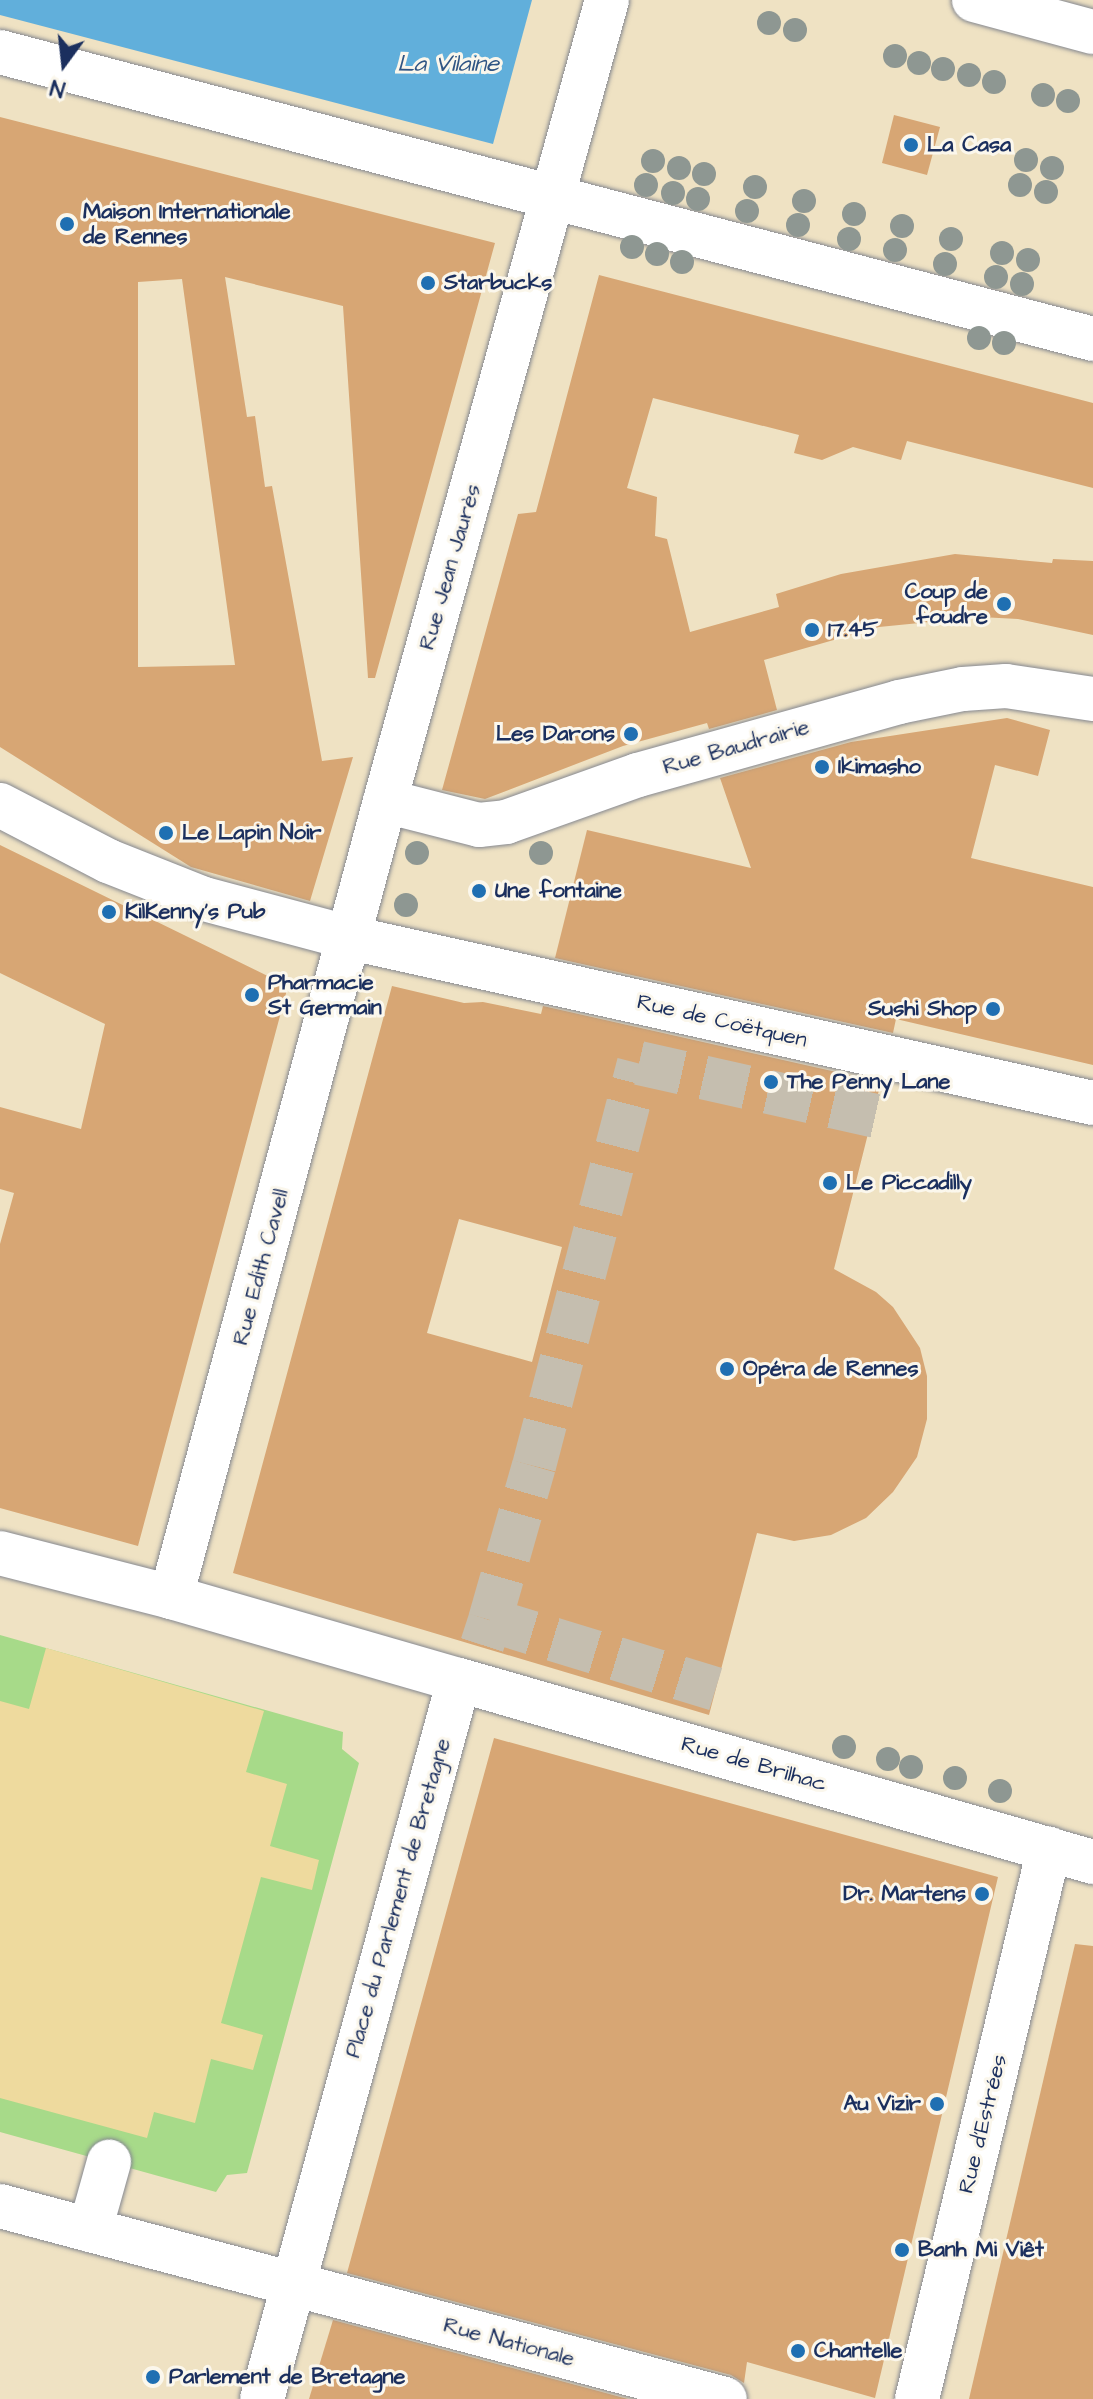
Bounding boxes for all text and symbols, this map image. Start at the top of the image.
north arrow [24,24,104,104]
water label: La Vilaine [397,51,499,79]
text: N [47,71,68,104]
place label: La Casa [927,132,1011,158]
marker: La Casa [902,136,920,154]
place label: Maison Internationale de Rennes [83,198,291,250]
marker: Maison Internationale de Rennes [58,215,76,233]
place label: Starbucks [444,270,552,296]
marker: Starbucks [419,274,437,292]
street label: Rue Jean Jaurès [414,481,486,653]
place label: Coup de foudre [905,578,988,630]
marker: Coup de foudre [995,595,1013,613]
place label: 17.45 [828,617,878,643]
marker: 17.45 [803,621,821,639]
street label: Rue Baudrairie [660,714,812,780]
place label: Les Darons [496,721,615,747]
marker: Les Darons [622,725,640,743]
place label: Ikimasho [838,754,921,780]
marker: Ikimasho [813,758,831,776]
place label: Le Lapin Noir [182,820,321,846]
marker: Le Lapin Noir [157,824,175,842]
place label: Une fontaine [495,878,622,904]
marker: Une fontaine [470,882,488,900]
place label: KilKenny's Pub [125,899,265,925]
marker: KilKenny's Pub [100,903,118,921]
place label: Pharmacie St Germain [268,969,382,1020]
marker: Pharmacie St Germain [243,986,261,1004]
street label: Rue de Coëtquen [634,989,810,1053]
place label: Sushi Shop [868,996,977,1022]
marker: Sushi Shop [984,1000,1002,1018]
place label: The Penny Lane [787,1069,950,1095]
marker: The Penny Lane [762,1073,780,1091]
place label: Le Piccadilly [846,1170,972,1196]
marker: Le Piccadilly [821,1174,839,1192]
street label: Rue Edith Cavell [227,1186,295,1348]
place label: Opéra de Rennes [743,1356,919,1382]
marker: Opéra de Rennes [718,1360,736,1378]
street label: Rue de Brilhac [678,1731,830,1797]
street label: Place du Parlement de Bretagne [340,1735,456,2061]
place label: Dr. Martens [843,1881,966,1907]
marker: Dr. Martens [973,1885,991,1903]
street label: Rue d'Estrées [953,2052,1013,2196]
place label: Au Vizir [843,2091,921,2117]
marker: Au Vizir [928,2095,946,2113]
place label: Banh Mi Viêt [918,2237,1044,2263]
marker: Banh Mi Viêt [893,2241,911,2259]
street label: Rue Nationale [441,2312,577,2372]
place label: Chantelle [814,2338,902,2364]
marker: Chantelle [789,2342,807,2360]
place label: Parlement de Bretagne [169,2364,405,2390]
marker: Parlement de Bretagne [144,2368,162,2386]

